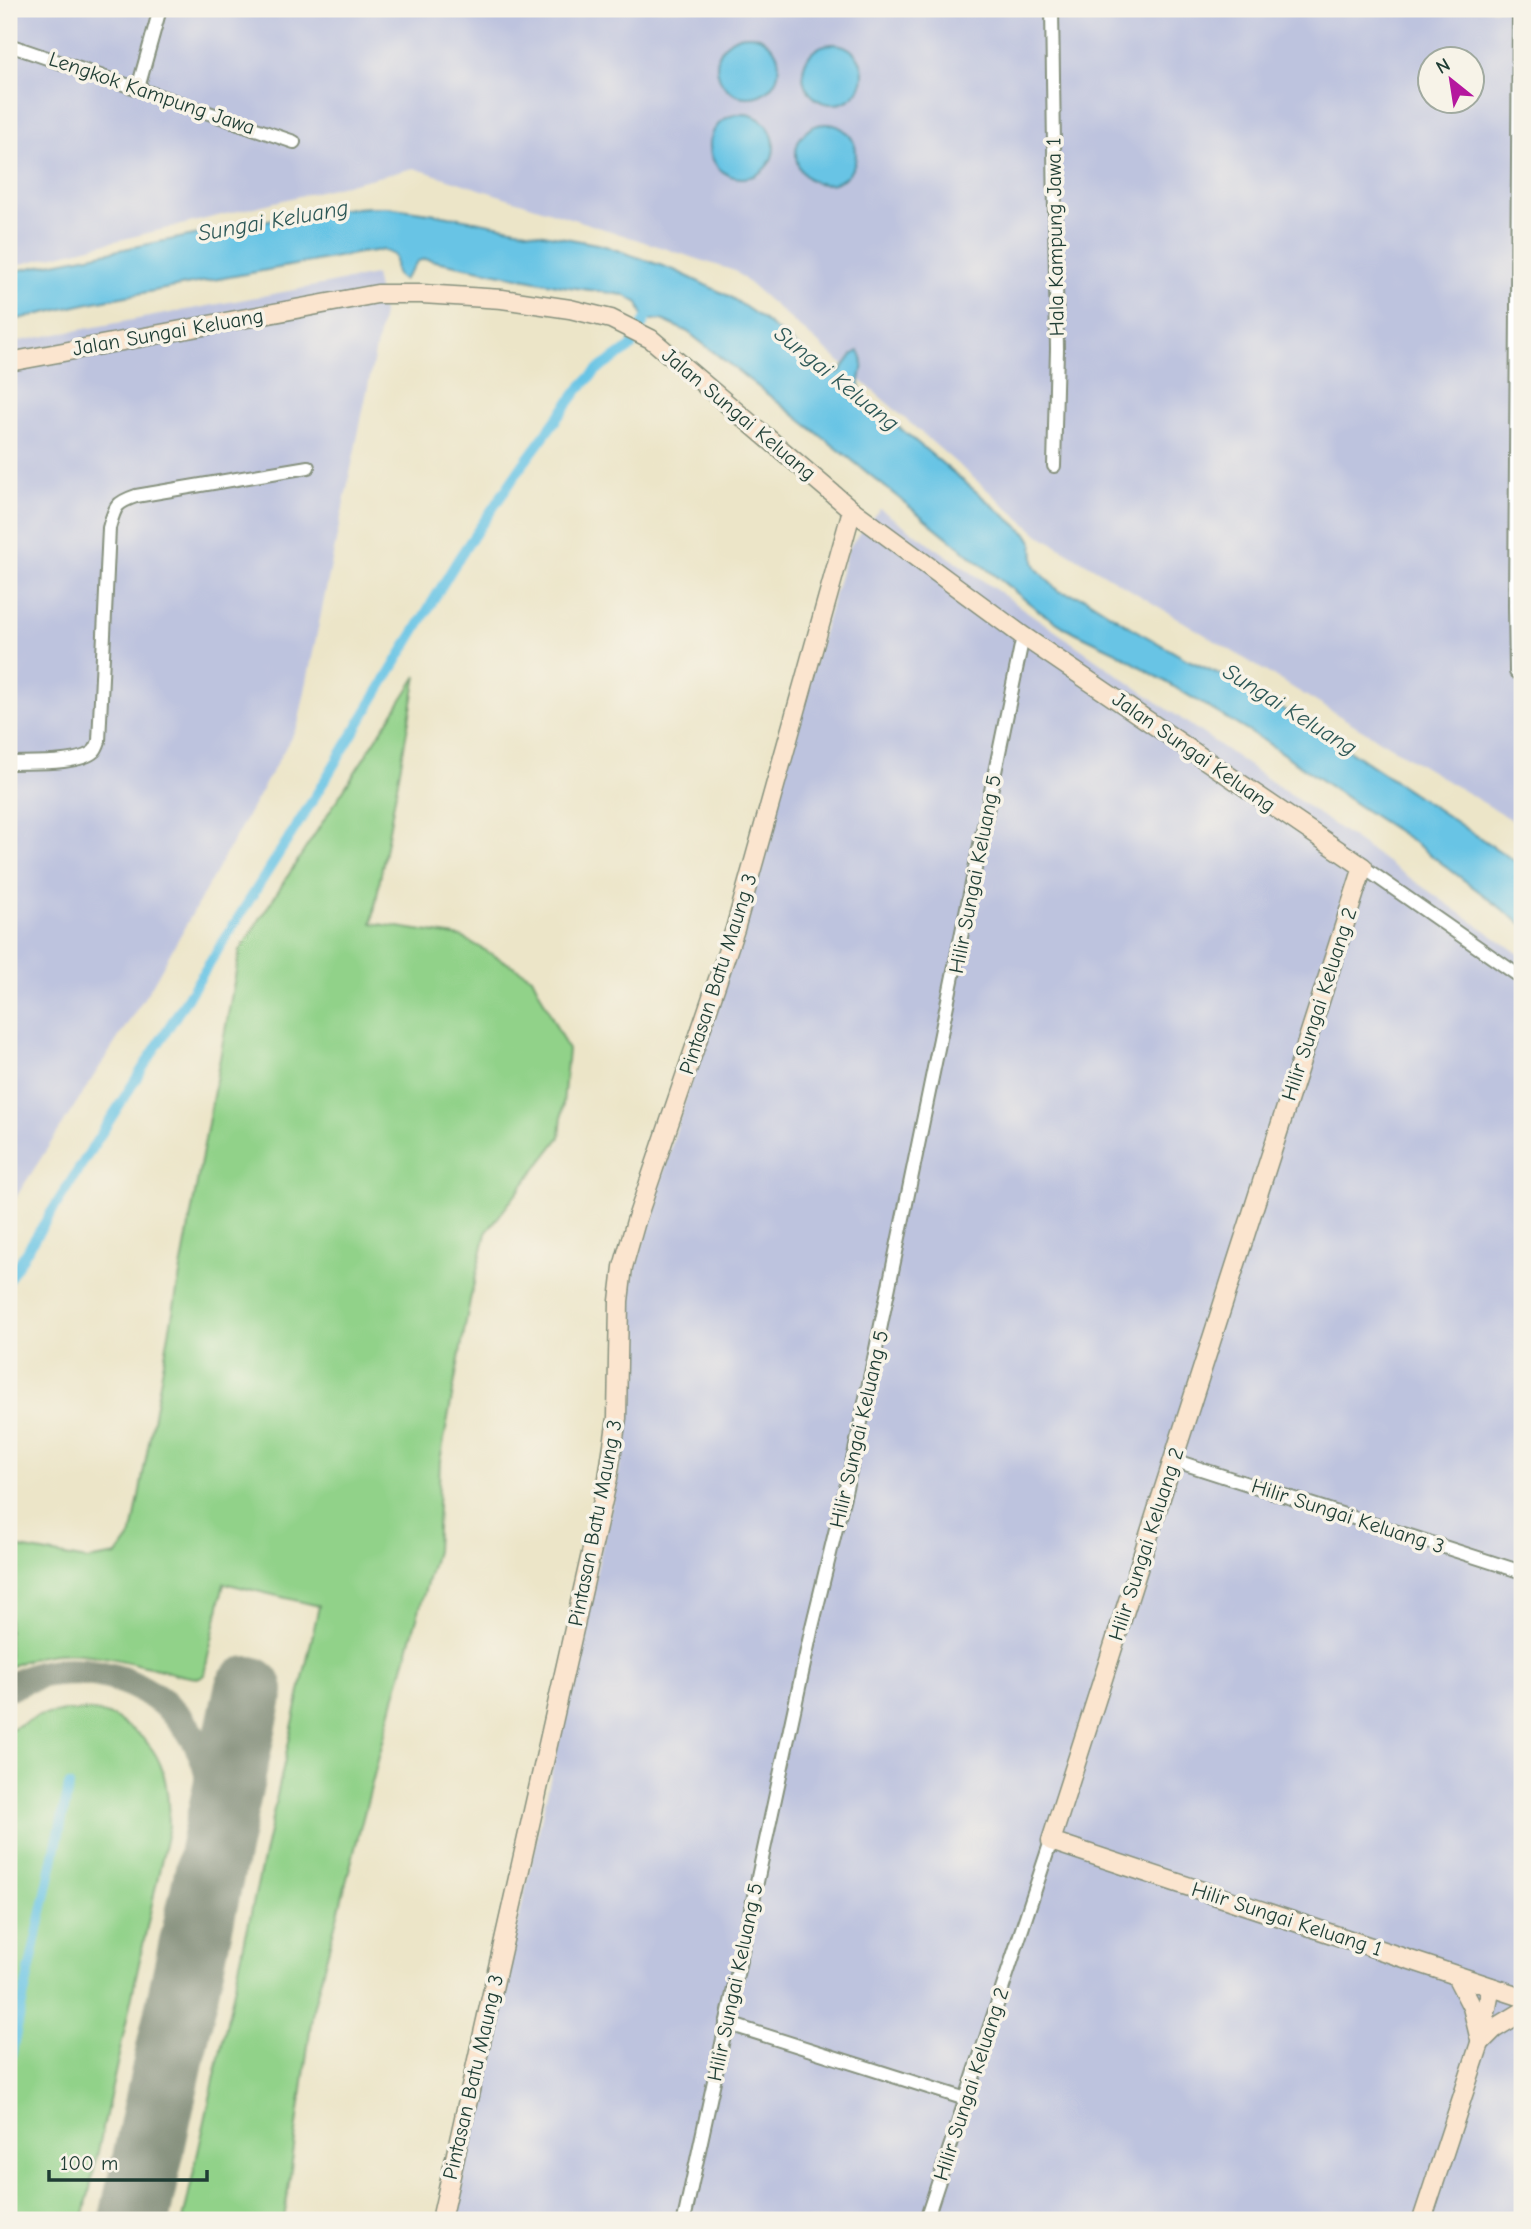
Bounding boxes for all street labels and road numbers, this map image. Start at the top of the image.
street label: Lengkok Kampung Jawa [46,46,258,140]
street label: Hala Kampung Jawa 1 [1041,137,1069,337]
street label: Jalan Sungai Keluang [71,303,265,361]
street label: Jalan Sungai Keluang [657,343,821,485]
street label: Jalan Sungai Keluang [1108,687,1280,817]
street label: Hilir Sungai Keluang 5 [944,773,1006,975]
street label: Pintasan Batu Maung 3 [674,871,762,1077]
street label: Hilir Sungai Keluang 2 [1276,904,1362,1104]
street label: Hilir Sungai Keluang 5 [825,1328,893,1530]
street label: Pintasan Batu Maung 3 [563,1418,627,1628]
street label: Hilir Sungai Keluang 2 [1103,1444,1189,1644]
street label: Hilir Sungai Keluang 3 [1249,1474,1447,1558]
street label: Hilir Sungai Keluang 1 [1189,1877,1385,1961]
street label: Hilir Sungai Keluang 5 [702,1881,768,2083]
street label: Pintasan Batu Maung 3 [438,1972,508,2182]
street label: Hilir Sungai Keluang 2 [928,1984,1014,2184]

